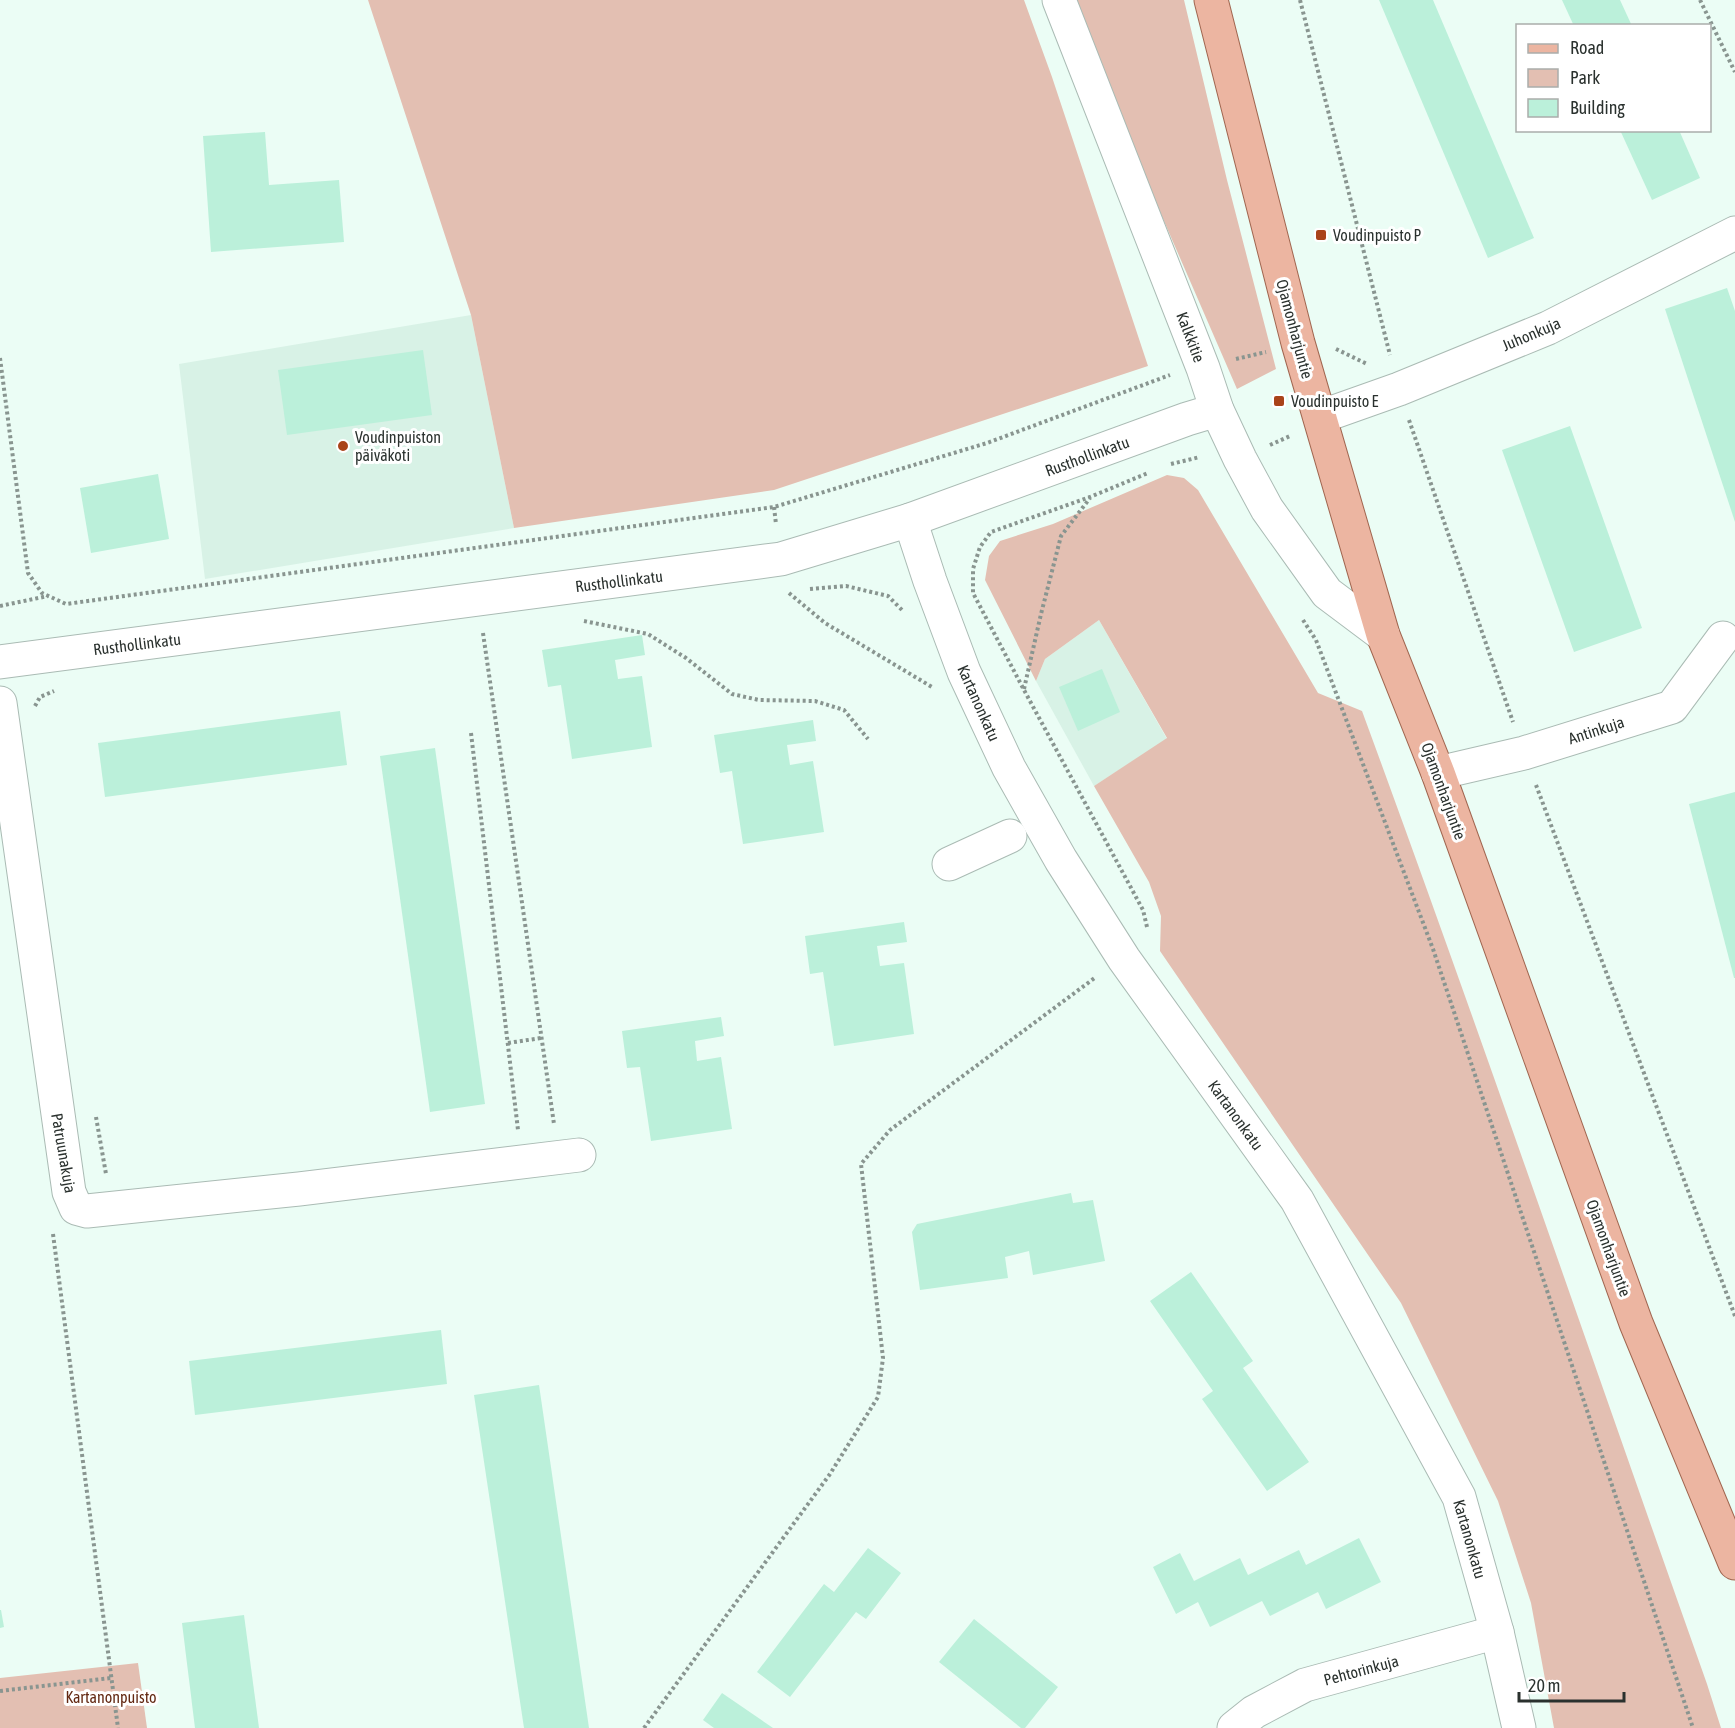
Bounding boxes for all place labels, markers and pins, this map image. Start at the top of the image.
place label: Voudinpuisto P [1333,226,1421,245]
marker: Voudinpuisto P [1314,228,1328,242]
place label: Voudinpuisto E [1291,392,1378,411]
marker: Voudinpuisto E [1272,394,1286,408]
place label: Voudinpuiston päiväkoti [355,428,441,465]
marker: Voudinpuiston päiväkoti [336,439,350,453]

